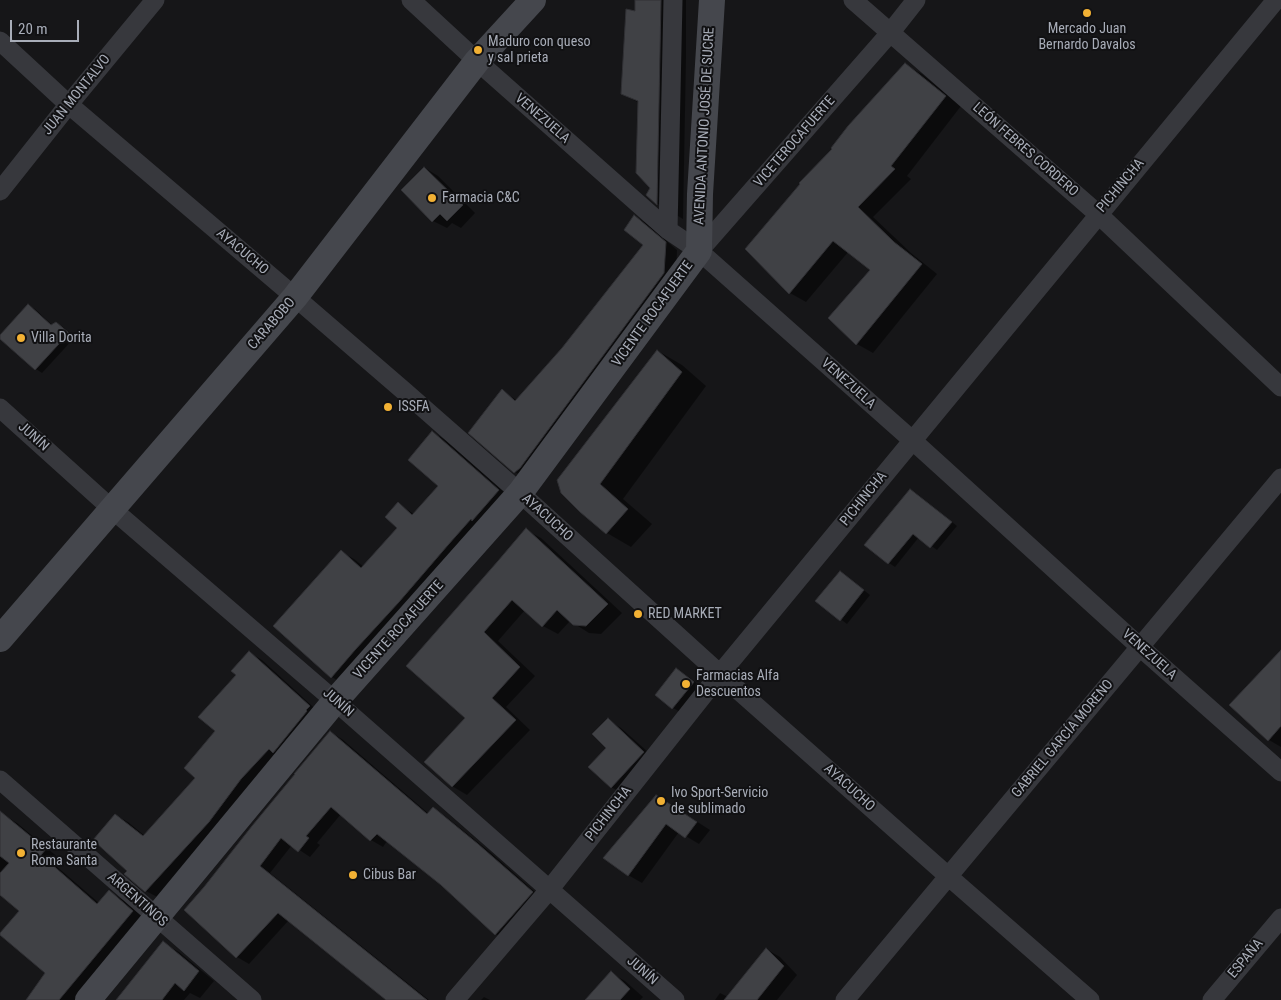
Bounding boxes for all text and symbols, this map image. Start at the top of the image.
marker: Mercado Juan Bernardo Davalos [1081,7,1093,19]
scale bar [12,10,81,42]
text: 20 m [18,20,48,38]
place label: Mercado Juan Bernardo Davalos [1038,21,1136,54]
street label: AVENIDA ANTONIO JOSÉ DE SUCRE [691,27,719,225]
place label: Maduro con queso y sal prieta [488,34,591,66]
marker: Maduro con queso y sal prieta [472,44,484,56]
street label: JUAN MONTALVO [40,51,114,139]
street label: VENEZUELA [511,91,573,147]
street label: VICETEROCAFUERTE [751,93,839,191]
street label: LEÓN FEBRES CORDERO [969,99,1081,201]
street label: PICHINCHA [1094,156,1148,216]
place label: Farmacia C&C [442,190,520,206]
marker: Farmacia C&C [426,192,438,204]
street label: AYACUCHO [212,225,272,279]
street label: VICENTE ROCAFUERTE [609,258,697,370]
street label: CARABOBO [245,294,299,354]
place label: Villa Dorita [31,330,92,346]
marker: Villa Dorita [15,332,27,344]
street label: VENEZUELA [817,355,879,413]
place label: ISSFA [398,399,430,415]
marker: ISSFA [382,401,394,413]
street label: JUNÍN [14,419,52,455]
street label: PICHINCHA [837,469,891,529]
street label: AYACUCHO [518,491,576,545]
street label: VICENTE ROCAFUERTE [350,577,448,683]
place label: RED MARKET [648,606,722,622]
marker: RED MARKET [632,608,644,620]
street label: VENEZUELA [1118,626,1180,684]
place label: Farmacias Alfa Descuentos [696,668,779,700]
street label: GABRIEL GARCÍA MORENO [1009,677,1117,801]
marker: Farmacias Alfa Descuentos [680,678,692,690]
street label: JUNÍN [319,685,357,721]
street label: AYACUCHO [820,761,878,815]
street label: PICHINCHA [582,783,636,845]
place label: Ivo Sport-Servicio de sublimado [671,785,768,818]
marker: Ivo Sport-Servicio de sublimado [655,795,667,807]
place label: Restaurante Roma Santa [31,837,98,870]
marker: Restaurante Roma Santa [15,847,27,859]
place label: Cibus Bar [363,867,416,883]
street label: ARGENTINOS [103,869,171,931]
marker: Cibus Bar [347,869,359,881]
street label: ESPAÑA [1225,936,1267,982]
street label: JUNÍN [623,953,661,989]

